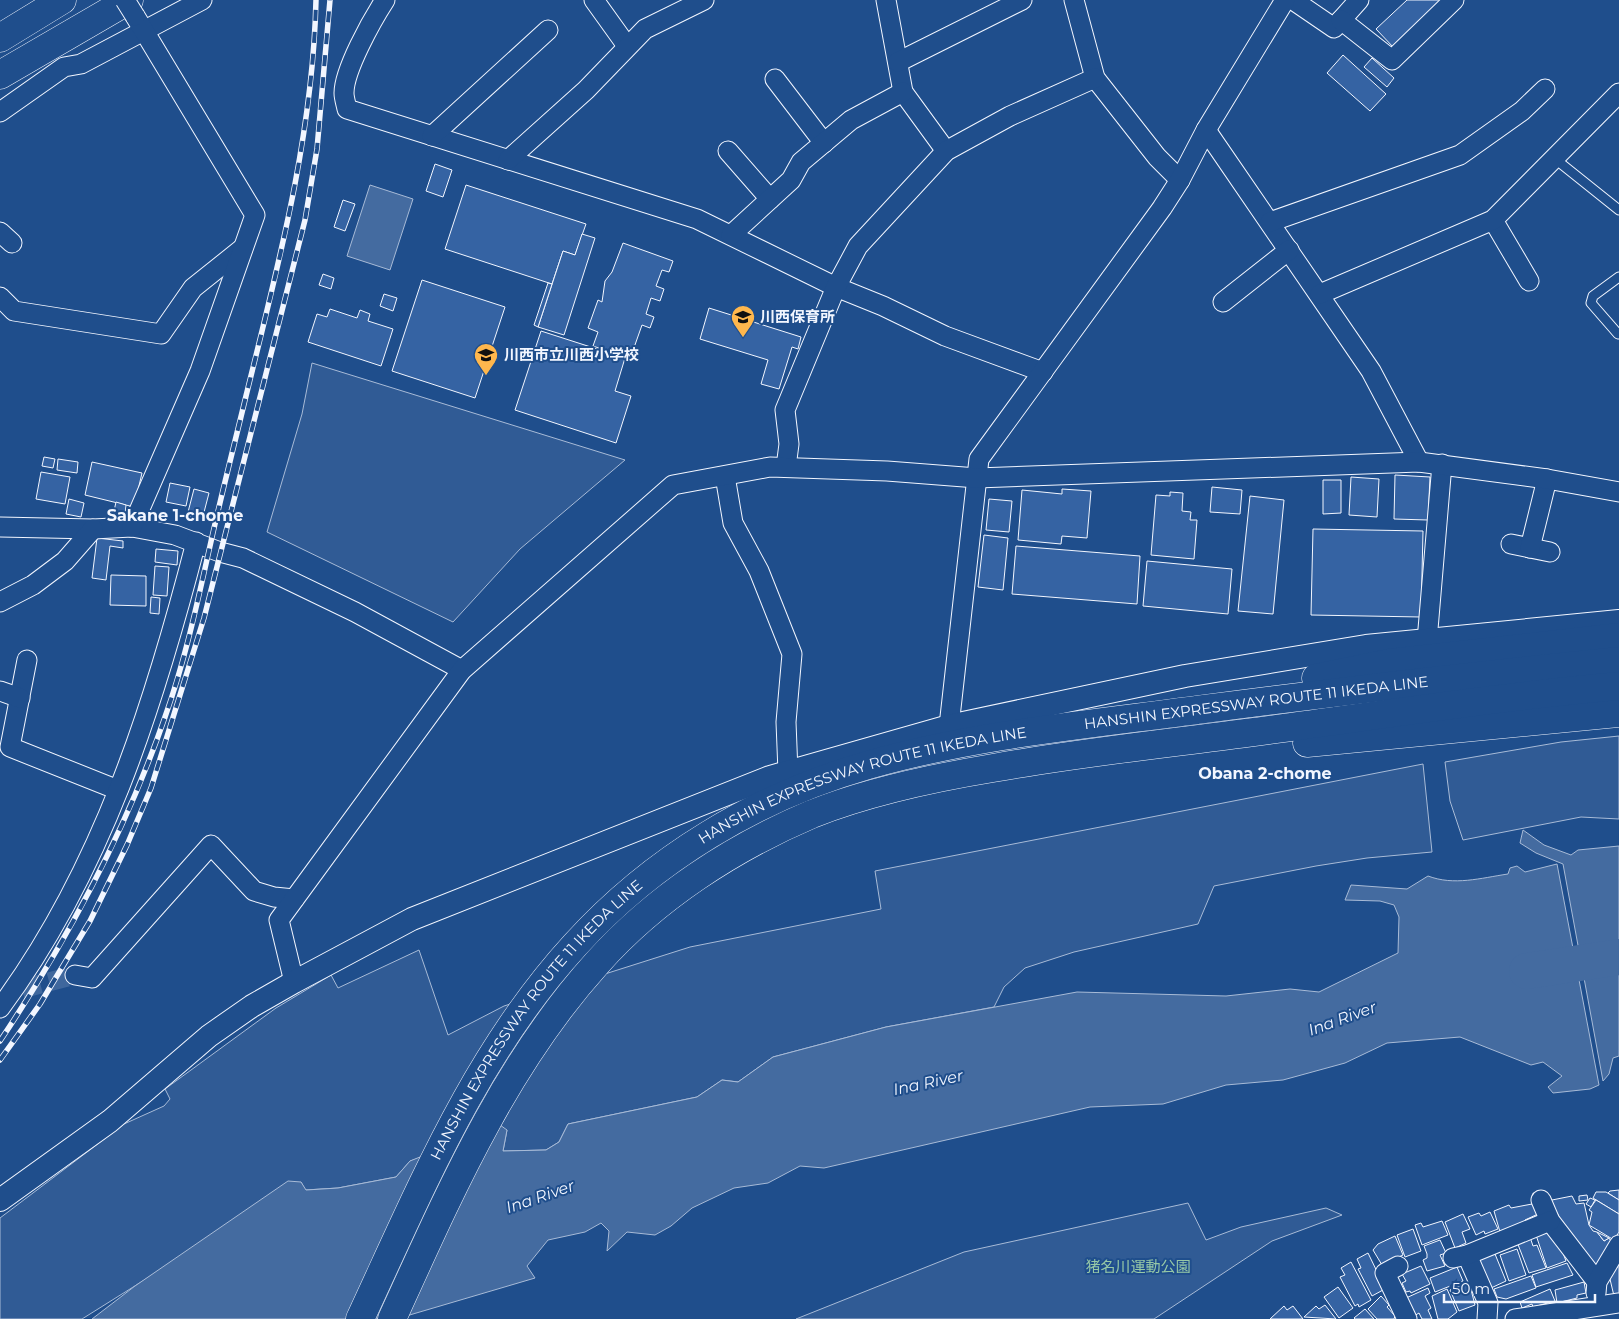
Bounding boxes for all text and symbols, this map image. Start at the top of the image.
school or university icon: 川西保育所 [730,304,756,338]
place label: 川西保育所 [760,307,835,326]
school or university icon: 川西市立川西小学校 [473,342,499,376]
place label: 川西市立川西小学校 [504,345,639,364]
district label: Sakane 1-chome [107,506,243,525]
street label: HANSHIN EXPRESSWAY ROUTE 11 IKEDA LINE [1083,672,1429,733]
street label: HANSHIN EXPRESSWAY ROUTE 11 IKEDA LINE [695,722,1028,848]
district label: Obana 2-chome [1198,764,1332,783]
street label: HANSHIN EXPRESSWAY ROUTE 11 IKEDA LINE [426,875,646,1163]
water label: Ina River [1306,997,1379,1040]
water label: Ina River [891,1066,965,1099]
water label: Ina River [503,1176,577,1217]
park label: 猪名川運動公園 [1085,1257,1191,1276]
scale bar [1444,1272,1595,1304]
text: 50 m [1452,1279,1490,1298]

